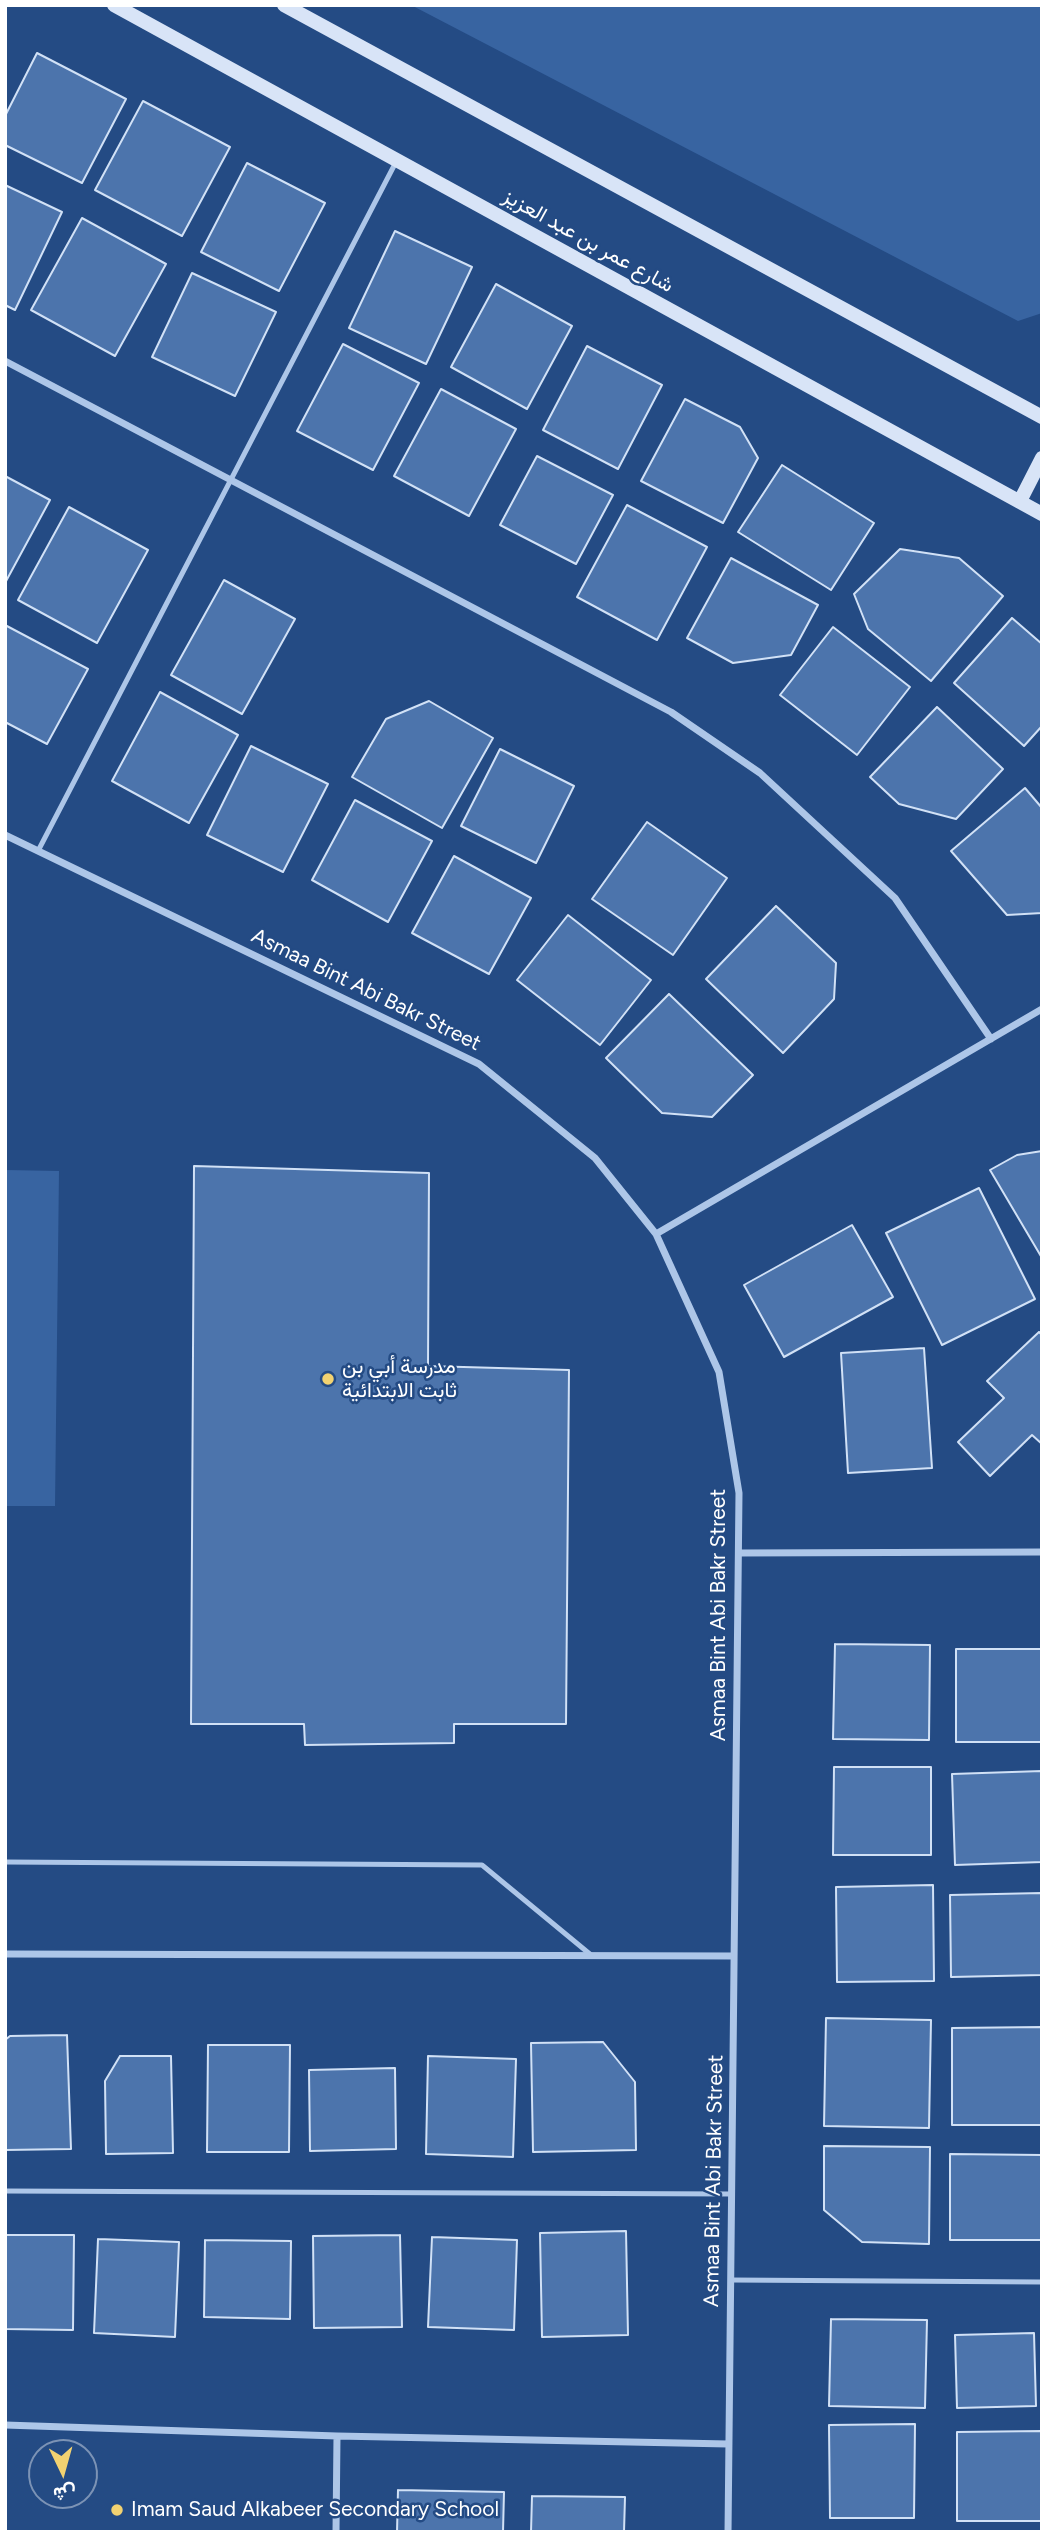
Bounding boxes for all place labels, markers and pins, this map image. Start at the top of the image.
place label: مدرسة أبي بن ثابت الابتدائية [342,1354,457,1404]
marker: مدرسة أبي بن ثابت الابتدائية [320,1371,336,1387]
place label: Imam Saud Alkabeer Secondary School [131,2497,499,2523]
marker: Imam Saud Alkabeer Secondary School [109,2502,125,2518]

